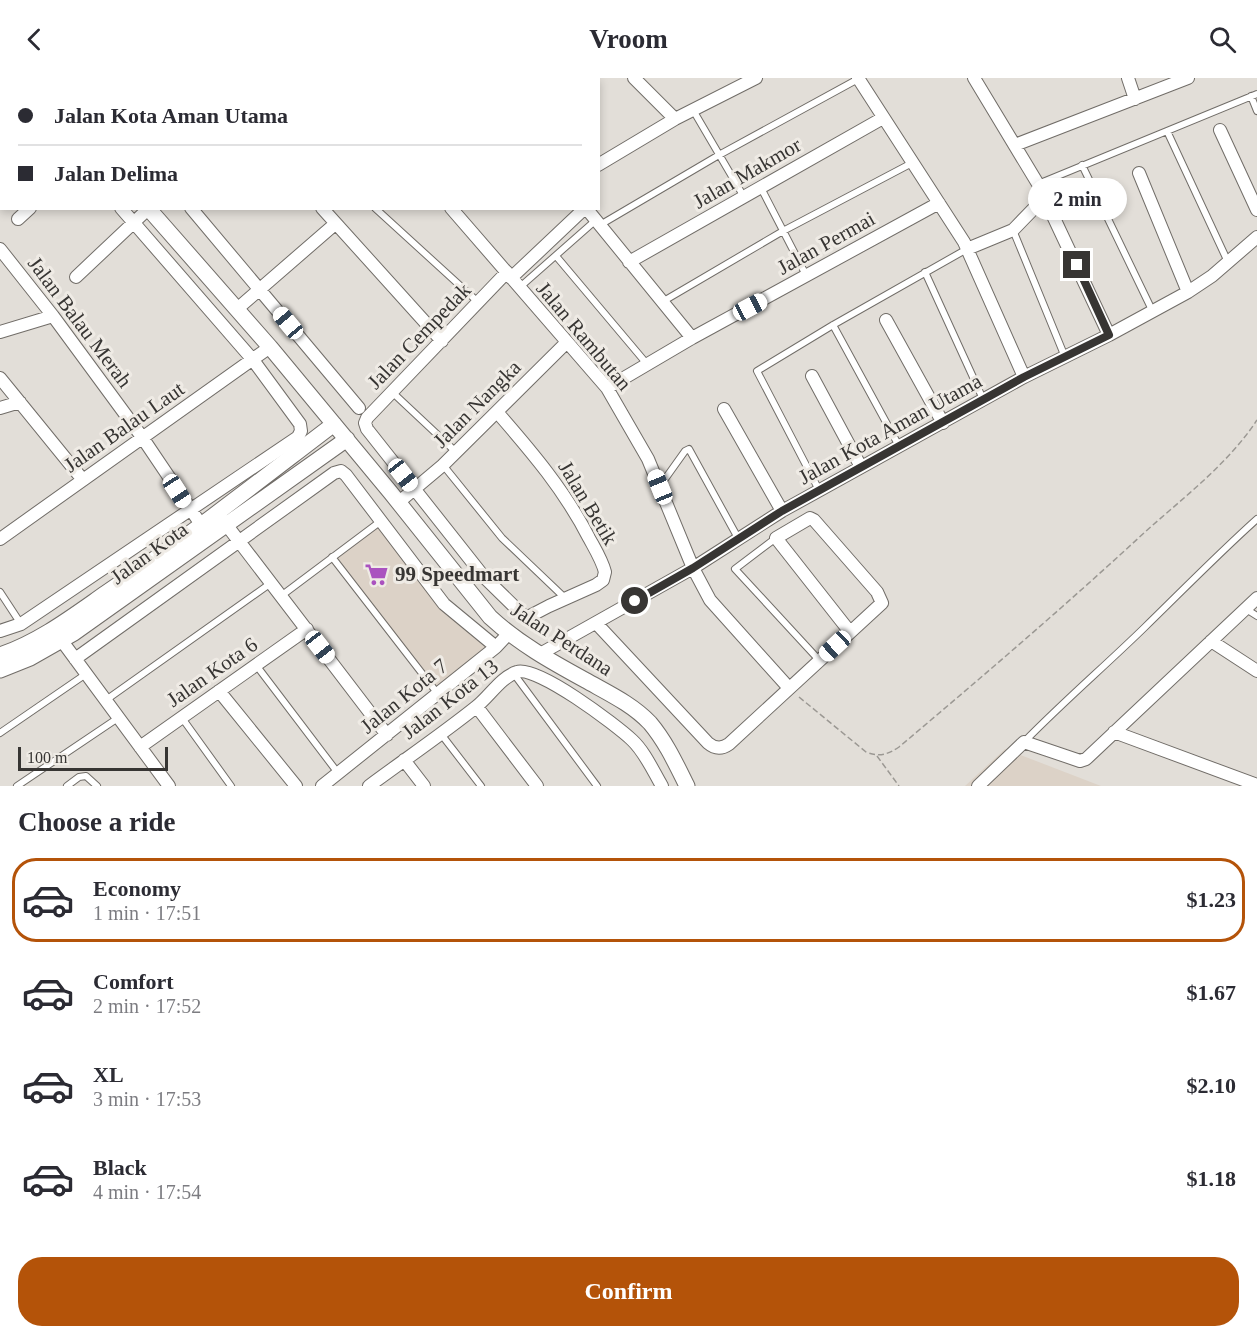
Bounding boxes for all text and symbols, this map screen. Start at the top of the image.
icon: back [18,23,51,56]
icon: search [1206,23,1239,56]
text: Vroom [589,24,668,54]
text: Jalan Kota Aman Utama [54,103,288,128]
street label: Jalan Makmor [689,132,805,214]
text: Jalan Delima [54,161,178,186]
callout: 2 min [1028,178,1126,220]
text: 2 min [1053,188,1102,210]
street label: Jalan Permai [773,206,879,280]
route end [1063,251,1090,278]
street label: Jalan Balau Merah [23,252,137,392]
street label: Jalan Rambutan [532,277,637,396]
street label: Jalan Cempedak [362,278,476,394]
car [730,291,770,323]
car [270,303,306,343]
street label: Jalan Nangka [428,355,526,453]
street label: Jalan Kota Aman Utama [794,368,986,489]
street label: Jalan Balau Laut [59,377,189,477]
car [385,455,421,495]
street label: Jalan Betik [554,457,623,550]
car [645,467,675,507]
car [160,471,194,511]
street label: Jalan Kota [106,517,193,589]
supermarket icon: 99 Speedmart [364,561,390,587]
place label: 99 Speedmart [395,562,519,586]
route start [621,587,648,614]
street label: Jalan Perdana [507,597,618,681]
car [302,627,338,667]
car [816,627,854,665]
street label: Jalan Kota 6 [162,632,262,712]
street label: Jalan Kota 7 [356,654,452,738]
street label: Jalan Kota 13 [397,654,503,744]
scale bar [18,744,168,772]
text: 100 m [27,749,67,766]
text: Choose a ride [18,807,176,837]
icon: car [21,873,75,927]
text: Economy [93,876,181,901]
text: $1.23 [1187,887,1236,912]
text: 1 min · 17:51 [93,902,201,924]
icon: car [21,966,75,1020]
text: Comfort [93,969,174,994]
text: $1.67 [1187,980,1236,1005]
text: 2 min · 17:52 [93,995,201,1017]
icon: car [21,1059,75,1113]
text: XL [93,1062,124,1087]
text: $2.10 [1187,1073,1236,1098]
text: 3 min · 17:53 [93,1088,201,1110]
icon: car [21,1152,75,1206]
text: Black [93,1155,147,1180]
text: $1.18 [1187,1166,1236,1191]
text: 4 min · 17:54 [93,1181,201,1203]
button: Confirm [18,1257,1239,1326]

